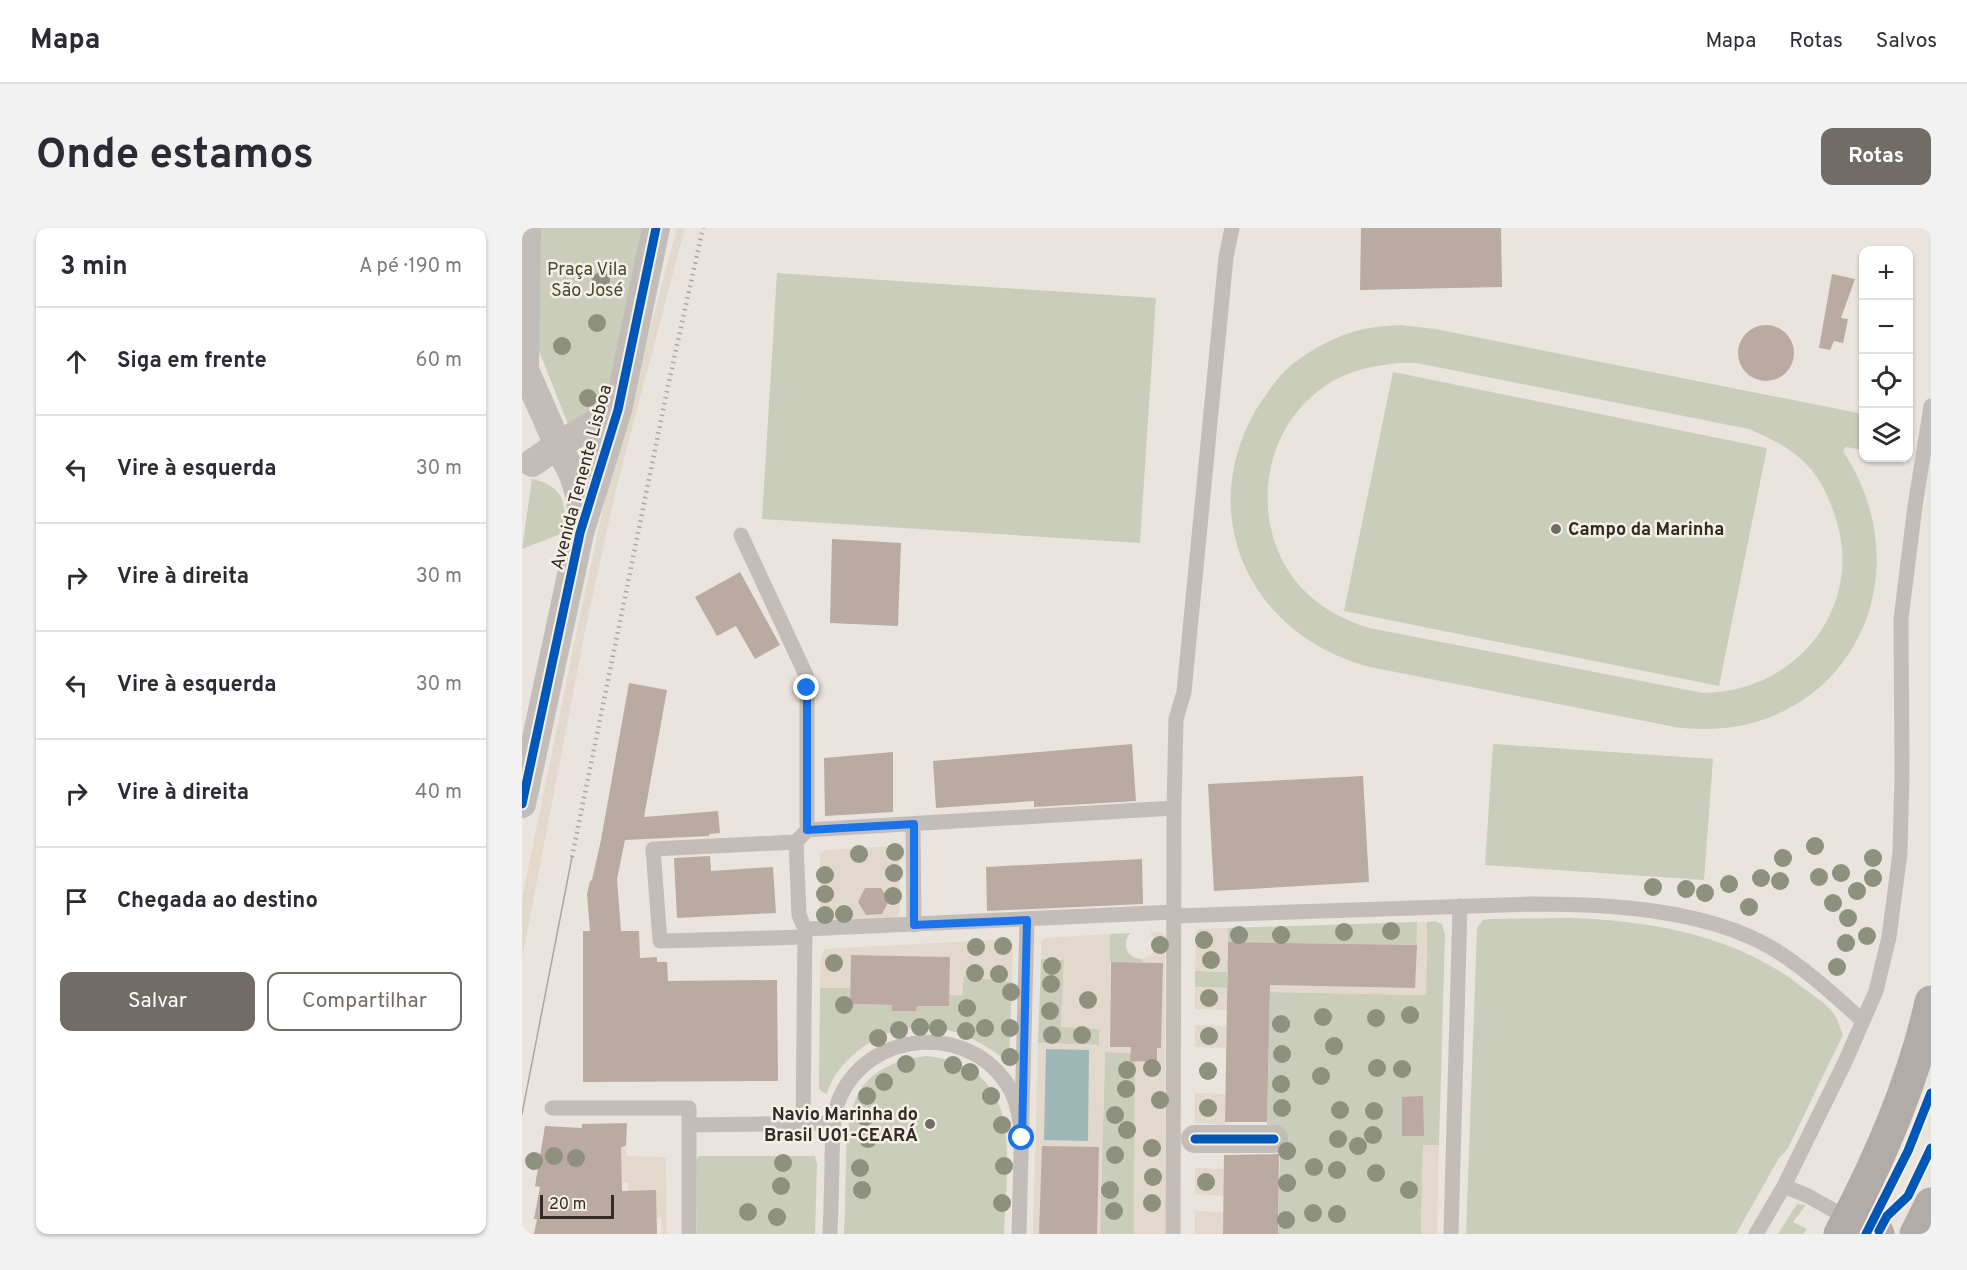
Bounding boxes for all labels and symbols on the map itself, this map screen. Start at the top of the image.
park label: Praça Vila São José [547,259,627,303]
street label: Avenida Tenente Lisboa [547,382,618,572]
place label: Campo da Marinha [1568,519,1724,542]
marker: Campo da Marinha [1549,522,1563,536]
route end [793,674,819,700]
place label: Navio Marinha do Brasil U01-CEARÁ [764,1104,918,1148]
marker: Navio Marinha do Brasil U01-CEARÁ [923,1117,937,1131]
route start [1008,1124,1034,1150]
scale bar [540,1192,614,1220]

